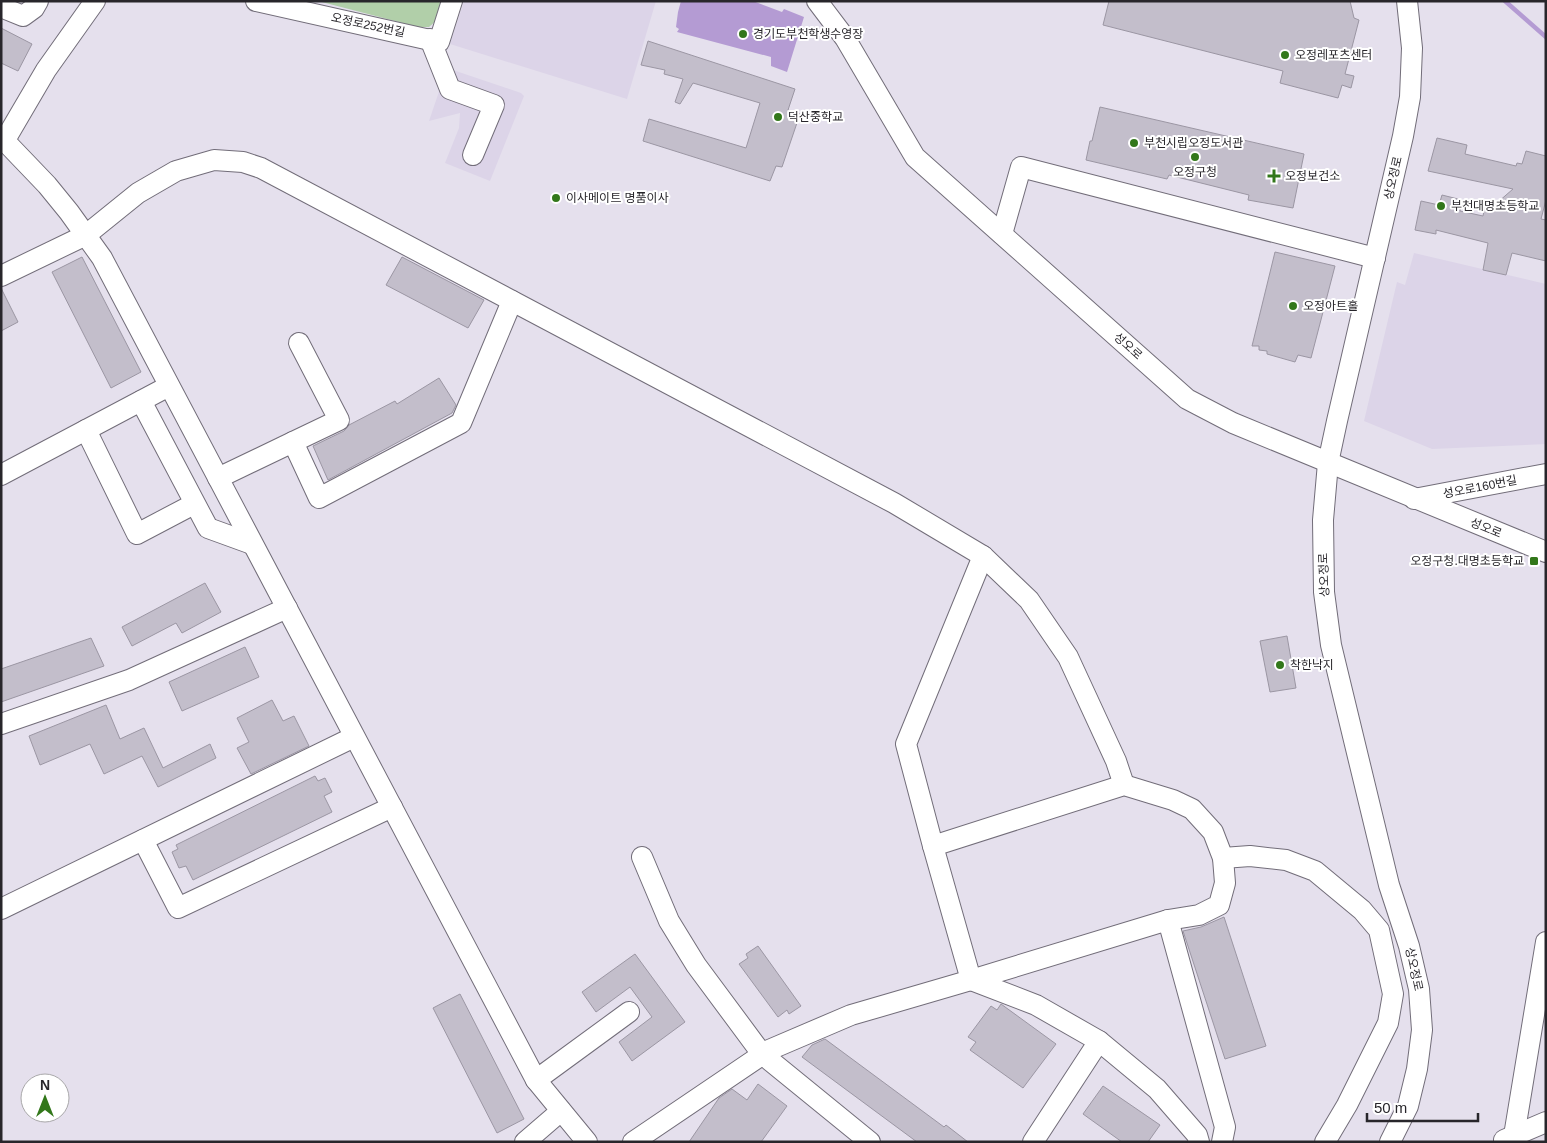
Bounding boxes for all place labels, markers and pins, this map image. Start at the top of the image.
place label: 경기도부천학생수영장 [753,27,863,41]
marker: 경기도부천학생수영장 [737,28,749,40]
place label: 오정레포츠센터 [1295,48,1372,62]
marker: 오정레포츠센터 [1279,49,1291,61]
place label: 덕산중학교 [788,110,843,124]
marker: 덕산중학교 [772,111,784,123]
place label: 부천시립오정도서관 [1144,136,1243,150]
marker: 부천시립오정도서관 [1128,137,1140,149]
marker: 오정구청 [1189,151,1201,163]
place label: 오정구청 [1173,165,1217,179]
marker: 오정보건소 [1267,169,1281,183]
place label: 오정보건소 [1285,169,1340,183]
place label: 이사메이트 명품이사 [566,191,669,205]
marker: 이사메이트 명품이사 [550,192,562,204]
place label: 부천대명초등학교 [1451,199,1539,213]
marker: 부천대명초등학교 [1435,200,1447,212]
place label: 오정아트홀 [1303,299,1358,313]
marker: 오정아트홀 [1287,300,1299,312]
place label: 오정구청.대명초등학교 [1410,554,1524,568]
marker: 오정구청.대명초등학교 [1528,555,1540,567]
place label: 착한낙지 [1290,658,1334,672]
marker: 착한낙지 [1274,659,1286,671]

